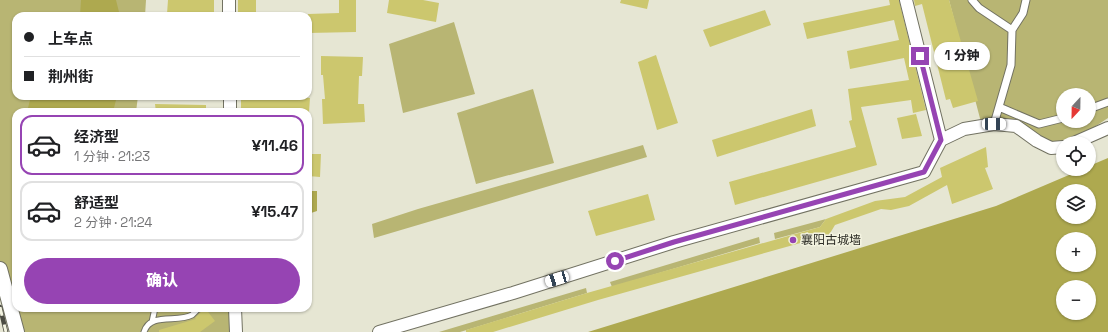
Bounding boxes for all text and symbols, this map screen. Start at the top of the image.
text: 上车点 [48,29,93,48]
callout: 1 分钟 [934,42,990,70]
route end [911,47,929,65]
text: 1 分钟 [944,47,980,64]
text: 荆州街 [48,67,93,86]
north arrow [1056,88,1096,128]
map controls [1056,88,1096,320]
car [982,118,1006,130]
icon: car [26,127,62,163]
text: 经济型 [74,127,119,146]
text: ¥11.46 [252,136,298,155]
button: locate [1056,136,1096,176]
text: 1 分钟 · 21:23 [74,148,150,165]
button: layers [1056,184,1096,224]
icon: car [26,193,62,229]
text: 舒适型 [74,193,119,212]
text: ¥15.47 [251,202,298,221]
text: 2 分钟 · 21:24 [74,214,152,231]
place label: 襄阳古城墙 [801,232,861,248]
button: + [1056,232,1096,272]
marker: 襄阳古城墙 [788,235,798,245]
route start [606,252,624,270]
button: 确认 [24,258,300,304]
car [544,270,570,288]
button: − [1056,280,1096,320]

